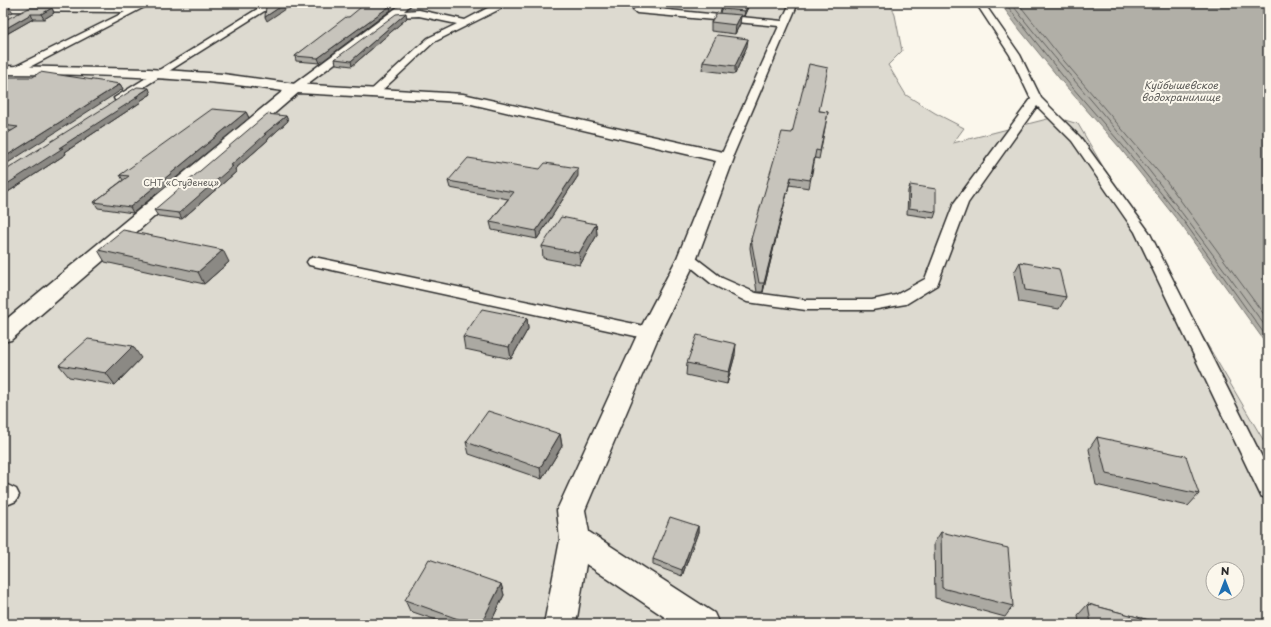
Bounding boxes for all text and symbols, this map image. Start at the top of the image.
water label: Куйбышевское водохранилище [1142,77,1221,104]
park label: СНТ «Студенец» [143,175,219,189]
north arrow [1205,561,1245,601]
text: N [1221,562,1230,579]

